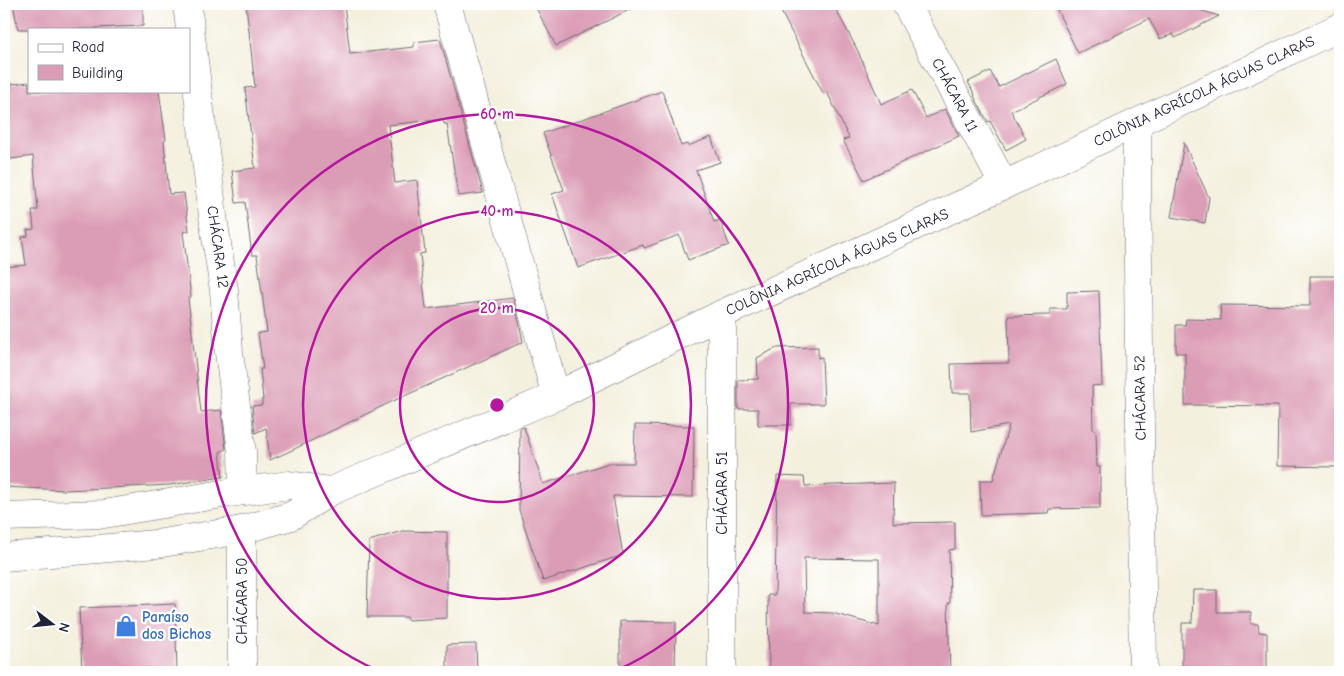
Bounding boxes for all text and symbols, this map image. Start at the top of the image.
legend [28,28,190,92]
street label: COLÔNIA AGRÍCOLA ÁGUAS CLARAS [1090,31,1317,150]
text: Road [72,38,104,56]
street label: CHÁCARA 11 [928,54,983,135]
text: Building [72,64,123,82]
text: 60 m [480,105,514,123]
text: 40 m [481,202,514,220]
street label: CHÁCARA 12 [203,204,234,289]
street label: COLÔNIA AGRÍCOLA ÁGUAS CLARAS [722,204,951,319]
text: 20 m [480,299,514,317]
street label: CHÁCARA 52 [1129,355,1150,441]
centre of rings [488,396,506,414]
street label: CHÁCARA 51 [712,451,731,535]
street label: CHÁCARA 50 [232,558,251,644]
north arrow [28,598,78,648]
place label: Paraíso dos Bichos [142,608,211,643]
shop icon: Paraíso dos Bichos [113,613,139,639]
text: N [55,621,73,634]

